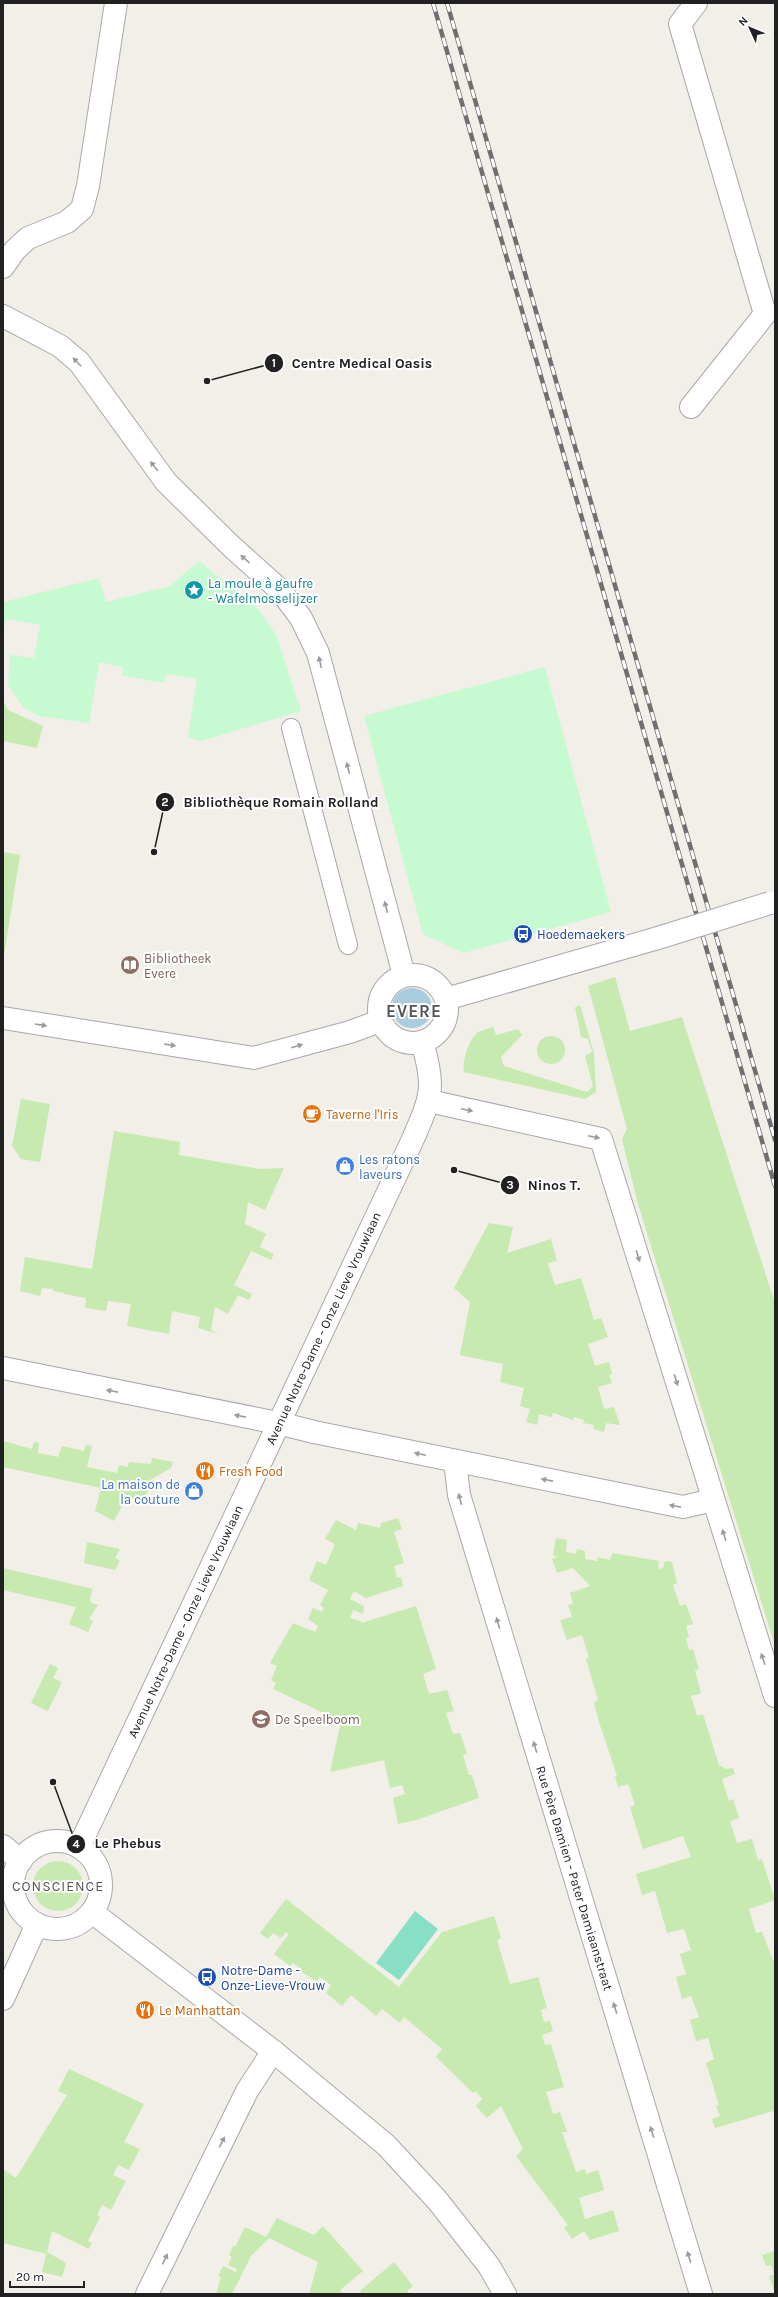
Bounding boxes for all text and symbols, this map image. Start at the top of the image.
north arrow [730,8,770,48]
text: N [736,14,751,29]
callout: Centre Medical Oasis [264,350,440,376]
text: Centre Medical Oasis [292,355,432,372]
text: 1 [272,356,276,370]
one-way arrow [73,357,82,367]
one-way arrow [150,461,159,472]
one-way arrow [240,554,251,563]
place label: La moule à gaufre - Wafelmosselijzer [208,576,318,606]
place icon: La moule à gaufre - Wafelmosselijzer [183,579,205,601]
one-way arrow [317,656,323,668]
one-way arrow [345,762,351,774]
callout: Bibliothèque Romain Rolland [155,789,387,815]
text: Bibliothèque Romain Rolland [183,794,379,811]
text: 2 [161,795,169,809]
one-way arrow [383,901,389,913]
bus stop icon: Hoedemaekers [512,923,534,945]
place label: Hoedemaekers [537,927,626,942]
place label: Bibliotheek Evere [144,951,212,981]
library icon: Bibliotheek Evere [119,954,141,976]
district label: EVERE [386,1001,442,1021]
one-way arrow [35,1022,48,1028]
one-way arrow [164,1042,176,1048]
one-way arrow [291,1043,303,1049]
cafe icon: Taverne l'Iris [301,1103,323,1125]
place label: Taverne l'Iris [326,1107,399,1122]
one-way arrow [461,1107,473,1113]
one-way arrow [588,1135,600,1141]
place label: Les ratons laveurs [359,1152,420,1182]
shop icon: Les ratons laveurs [334,1155,356,1177]
callout: Ninos T. [500,1172,588,1198]
text: Ninos T. [528,1177,580,1194]
text: 3 [506,1178,514,1192]
street label: Avenue Notre-Dame - Onze Lieve Vrouwlaan [263,1209,384,1447]
one-way arrow [635,1251,641,1263]
one-way arrow [673,1375,679,1387]
one-way arrow [106,1387,119,1393]
one-way arrow [234,1413,246,1419]
one-way arrow [414,1450,426,1456]
restaurant icon: Fresh Food [194,1460,216,1482]
place label: Fresh Food [219,1464,283,1479]
one-way arrow [541,1476,553,1482]
place label: La maison de la couture [101,1477,180,1507]
shop icon: La maison de la couture [183,1480,205,1502]
one-way arrow [457,1492,463,1504]
street label: Avenue Notre-Dame - Onze Lieve Vrouwlaan [125,1502,246,1740]
one-way arrow [669,1502,681,1508]
one-way arrow [721,1529,727,1541]
one-way arrow [495,1617,501,1629]
one-way arrow [760,1653,766,1665]
school or university icon: De Speelboom [250,1708,272,1730]
place label: De Speelboom [275,1712,360,1727]
one-way arrow [532,1741,538,1753]
street label: Rue Père Damien - Pater Damiaanstraat [533,1764,616,1992]
callout: Le Phebus [66,1831,169,1857]
text: Le Phebus [95,1835,161,1852]
text: 4 [72,1837,80,1851]
district label: CONSCIENCE [12,1878,104,1895]
place label: Notre-Dame - Onze-Lieve-Vrouw [221,1963,326,1993]
bus stop icon: Notre-Dame - Onze-Lieve-Vrouw [196,1966,218,1988]
restaurant icon: Le Manhattan [134,1999,156,2021]
one-way arrow [611,2001,617,2013]
place label: Le Manhattan [159,2003,241,2018]
one-way arrow [649,2126,655,2138]
one-way arrow [219,2137,225,2148]
one-way arrow [686,2250,692,2262]
one-way arrow [161,2253,168,2265]
scale bar [10,2263,84,2289]
text: 20 m [16,2270,44,2284]

